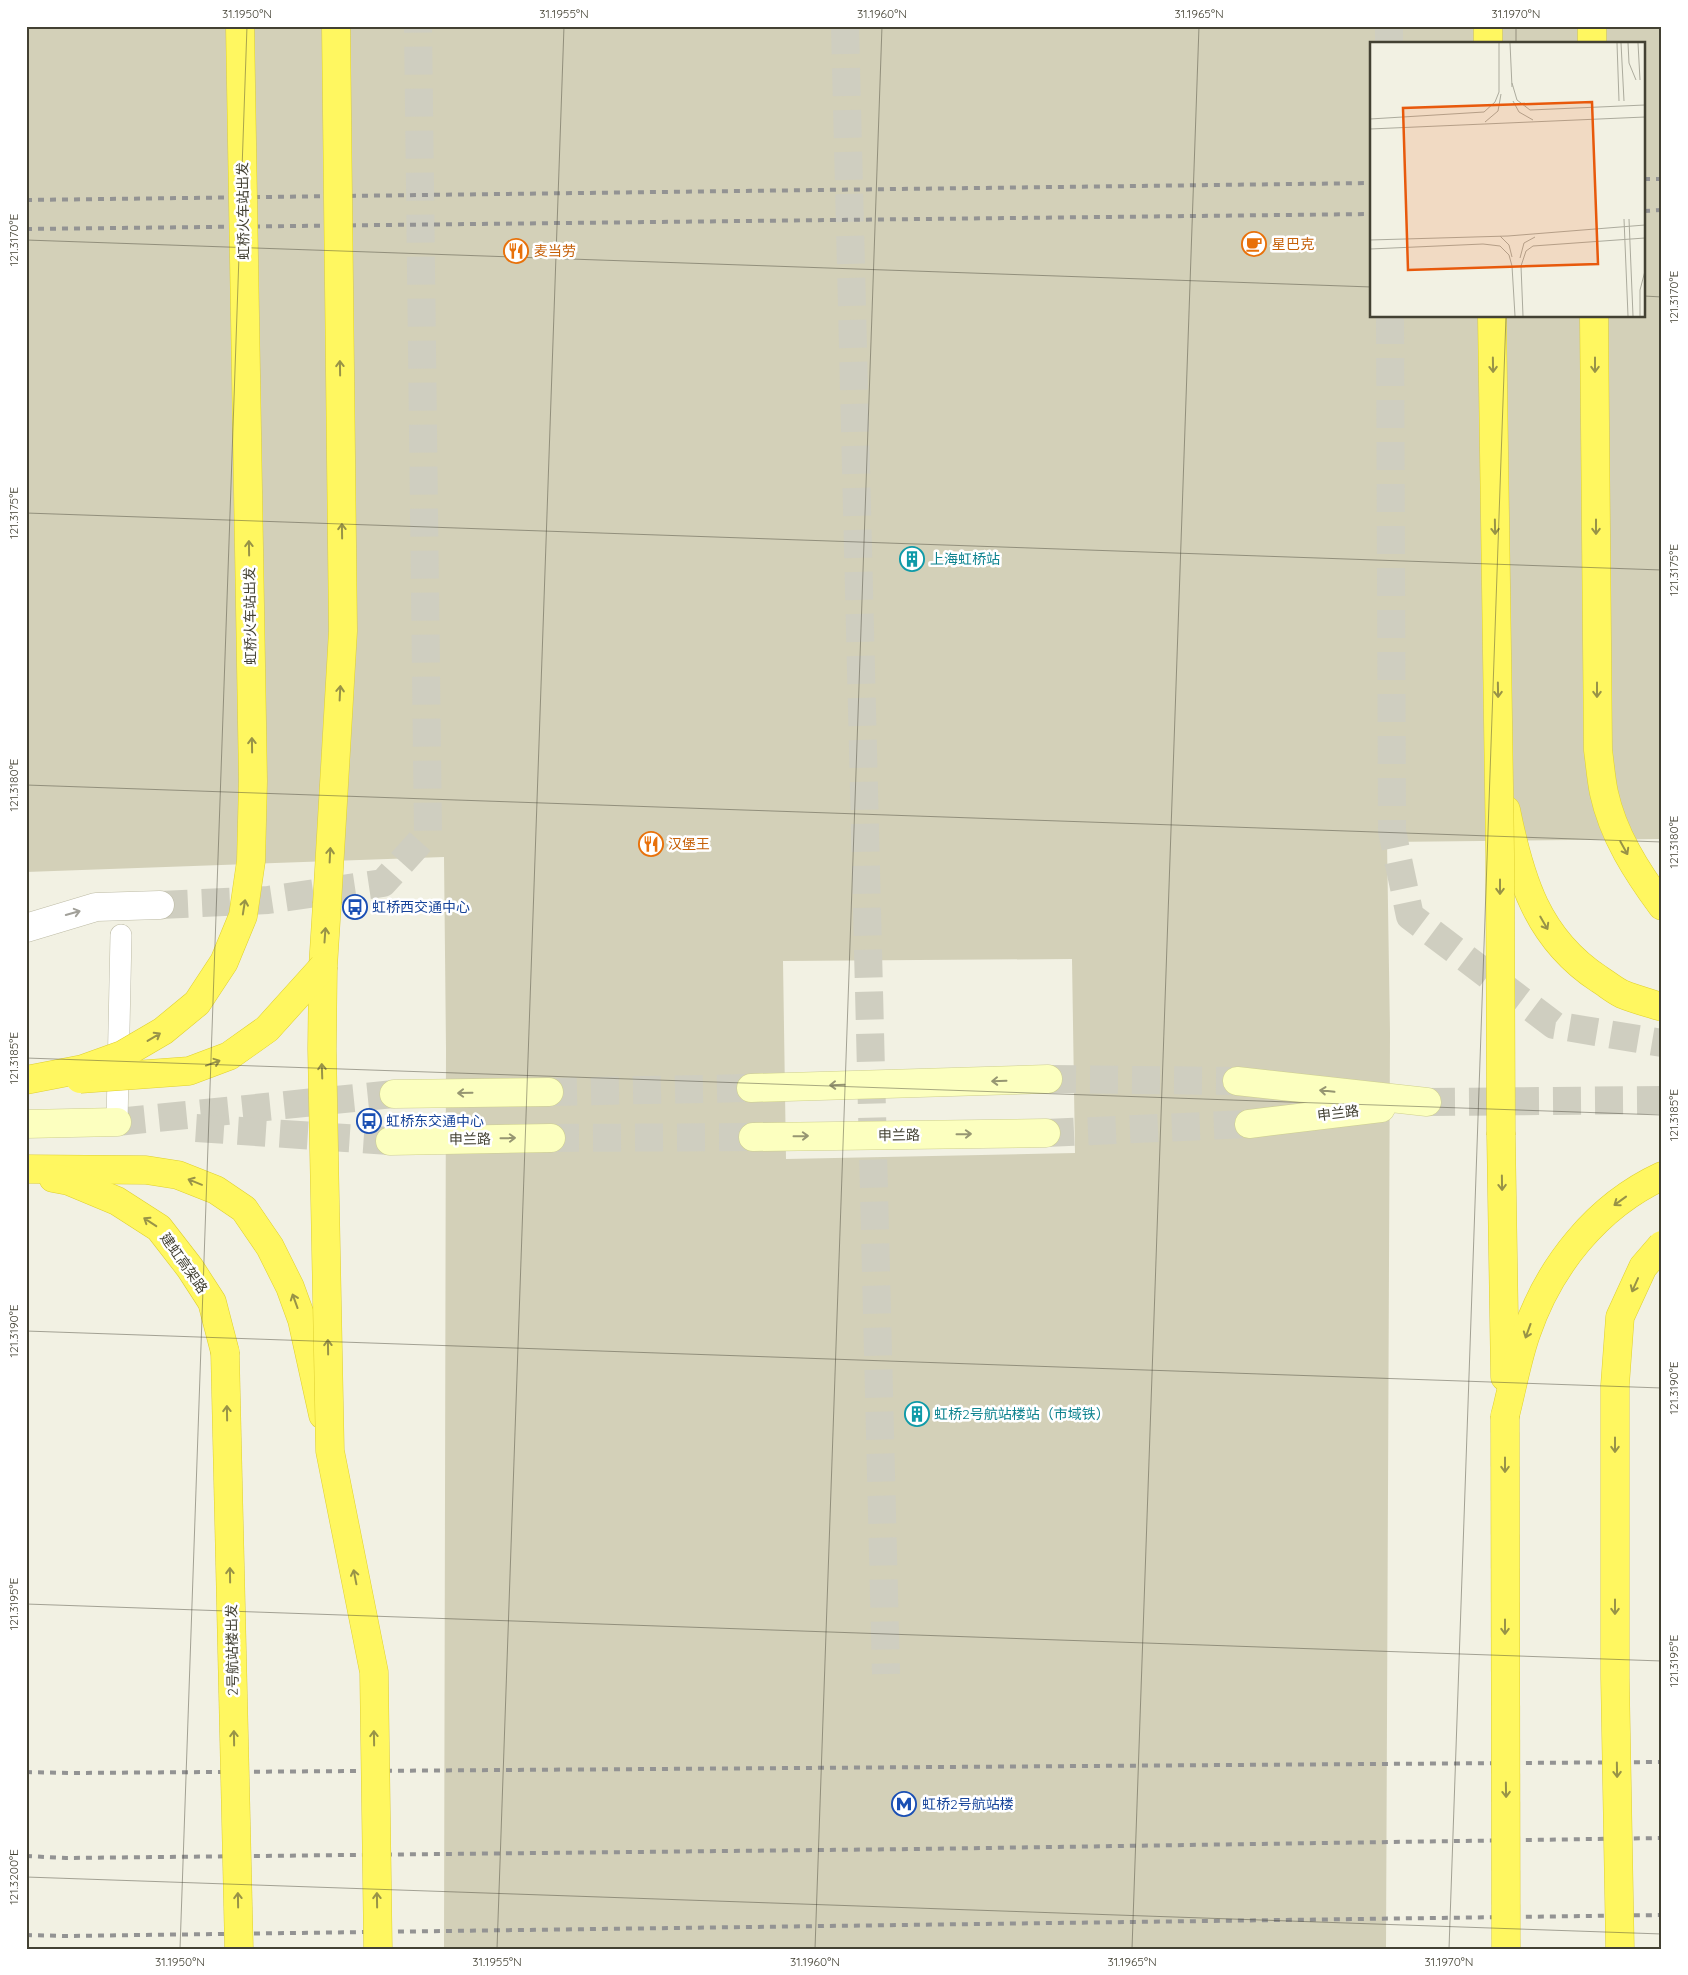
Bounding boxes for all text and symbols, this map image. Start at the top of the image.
text: 31.1950°N [222,6,272,21]
text: 31.1955°N [539,6,589,21]
text: 31.1960°N [857,6,907,21]
text: 31.1965°N [1174,6,1224,21]
text: 31.1970°N [1491,6,1541,21]
inset map [1370,42,1646,318]
street label: 虹桥火车站出发 [233,162,253,260]
text: 121.3170°E [6,214,21,266]
cafe icon: 星巴克 [1241,231,1267,257]
place label: 星巴克 [1272,235,1314,253]
restaurant icon: 麦当劳 [503,238,529,264]
place label: 麦当劳 [534,242,576,260]
text: 121.3170°E [1666,271,1681,323]
one-way arrow [1488,356,1498,373]
one-way arrow [1590,356,1600,373]
one-way arrow [335,360,345,376]
text: 121.3175°E [6,487,21,539]
one-way arrow [1490,519,1500,535]
one-way arrow [1591,519,1601,535]
one-way arrow [337,523,347,539]
one-way arrow [244,540,254,556]
text: 121.3175°E [1666,544,1681,596]
building icon: 上海虹桥站 [899,546,925,572]
place label: 上海虹桥站 [930,550,1000,568]
street label: 虹桥火车站出发 [240,567,260,665]
one-way arrow [1493,682,1503,698]
one-way arrow [1592,682,1602,698]
one-way arrow [335,685,344,701]
one-way arrow [248,738,257,754]
text: 121.3180°E [6,758,21,811]
text: 121.3180°E [1666,815,1681,868]
restaurant icon: 汉堡王 [638,831,664,857]
place label: 汉堡王 [668,835,710,853]
one-way arrow [1620,841,1630,855]
one-way arrow [326,847,335,863]
one-way arrow [1495,879,1505,895]
bus stop icon: 虹桥西交通中心 [342,894,368,920]
place label: 虹桥西交通中心 [372,898,470,916]
one-way arrow [240,900,250,916]
one-way arrow [64,908,80,918]
one-way arrow [1540,915,1550,929]
one-way arrow [321,928,330,944]
one-way arrow [146,1031,161,1041]
text: 121.3185°E [6,1032,21,1084]
one-way arrow [205,1058,220,1067]
one-way arrow [318,1063,327,1079]
one-way arrow [992,1076,1008,1085]
one-way arrow [829,1081,845,1090]
one-way arrow [1319,1086,1335,1096]
one-way arrow [457,1088,474,1098]
text: 121.3185°E [1666,1089,1681,1141]
street label: 申兰路 [1316,1102,1360,1124]
bus stop icon: 虹桥东交通中心 [356,1108,382,1134]
place label: 虹桥东交通中心 [386,1112,484,1130]
street label: 申兰路 [878,1126,920,1144]
one-way arrow [956,1129,972,1139]
street label: 申兰路 [449,1130,491,1148]
one-way arrow [793,1131,809,1141]
one-way arrow [500,1134,516,1143]
one-way arrow [1497,1175,1507,1191]
one-way arrow [187,1177,203,1186]
one-way arrow [1613,1196,1627,1206]
one-way arrow [143,1217,157,1227]
street label: 建虹高架路 [157,1229,211,1297]
one-way arrow [1630,1277,1639,1292]
one-way arrow [290,1294,299,1309]
text: 121.3190°E [6,1304,21,1358]
one-way arrow [1523,1323,1532,1338]
one-way arrow [324,1339,333,1355]
text: 121.3190°E [1666,1361,1681,1415]
building icon: 虹桥2号航站楼站（市域铁） [904,1401,930,1427]
one-way arrow [222,1405,232,1421]
place label: 虹桥2号航站楼站（市域铁） [934,1405,1110,1423]
one-way arrow [1610,1436,1620,1452]
one-way arrow [1500,1456,1510,1472]
one-way arrow [226,1567,235,1583]
one-way arrow [350,1569,359,1585]
text: 121.3195°E [6,1578,21,1630]
one-way arrow [1610,1598,1620,1615]
street label: 2号航站楼出发 [222,1604,242,1696]
one-way arrow [1500,1618,1510,1635]
text: 121.3195°E [1666,1635,1681,1687]
one-way arrow [229,1730,239,1746]
one-way arrow [370,1730,379,1746]
one-way arrow [1612,1761,1622,1777]
one-way arrow [1501,1781,1511,1797]
metro station icon: 虹桥2号航站楼 [891,1791,917,1817]
place label: 虹桥2号航站楼 [922,1795,1014,1813]
text: 121.3200°E [6,1849,21,1905]
one-way arrow [233,1892,243,1908]
one-way arrow [372,1892,382,1908]
text: 31.1950°N [155,1954,205,1969]
text: 31.1955°N [472,1954,522,1969]
text: 31.1960°N [790,1954,840,1969]
text: 31.1965°N [1107,1954,1157,1969]
text: 31.1970°N [1424,1954,1474,1969]

